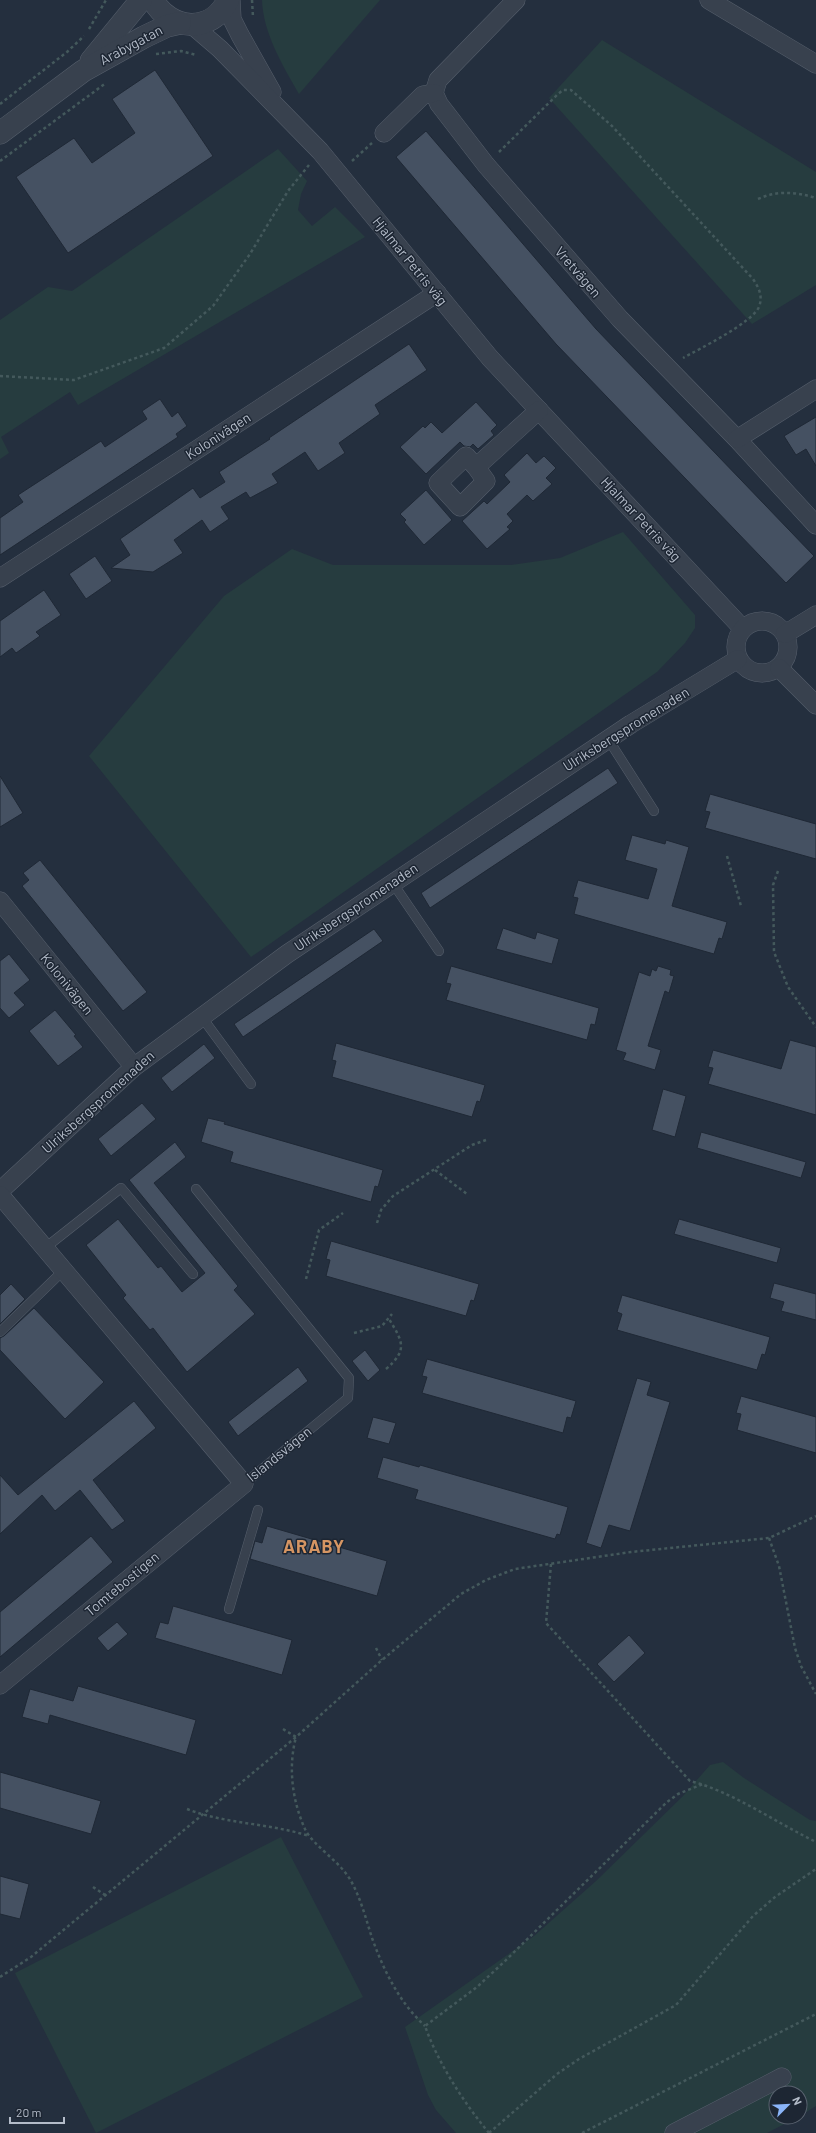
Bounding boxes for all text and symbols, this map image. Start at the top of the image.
street label: Arabygatan [96,21,165,68]
street label: Hjalmar Petris väg [369,213,451,309]
street label: Vretvägen [552,243,605,301]
street label: Kolonivägen [182,408,253,463]
street label: Hjalmar Petris väg [598,473,685,564]
street label: Ulriksbergspromenaden [560,683,692,774]
street label: Ulriksbergspromenaden [291,859,421,954]
street label: Kolonivägen [37,950,97,1018]
street label: Ulriksbergspromenaden [38,1047,157,1157]
street label: Islandsvägen [243,1422,314,1485]
district label: ARABY [283,1535,345,1557]
street label: Tomtebostigen [81,1548,162,1620]
north arrow [768,2085,808,2125]
text: N [790,2095,805,2107]
scale bar [10,2099,64,2125]
text: 20 m [16,2105,42,2119]

